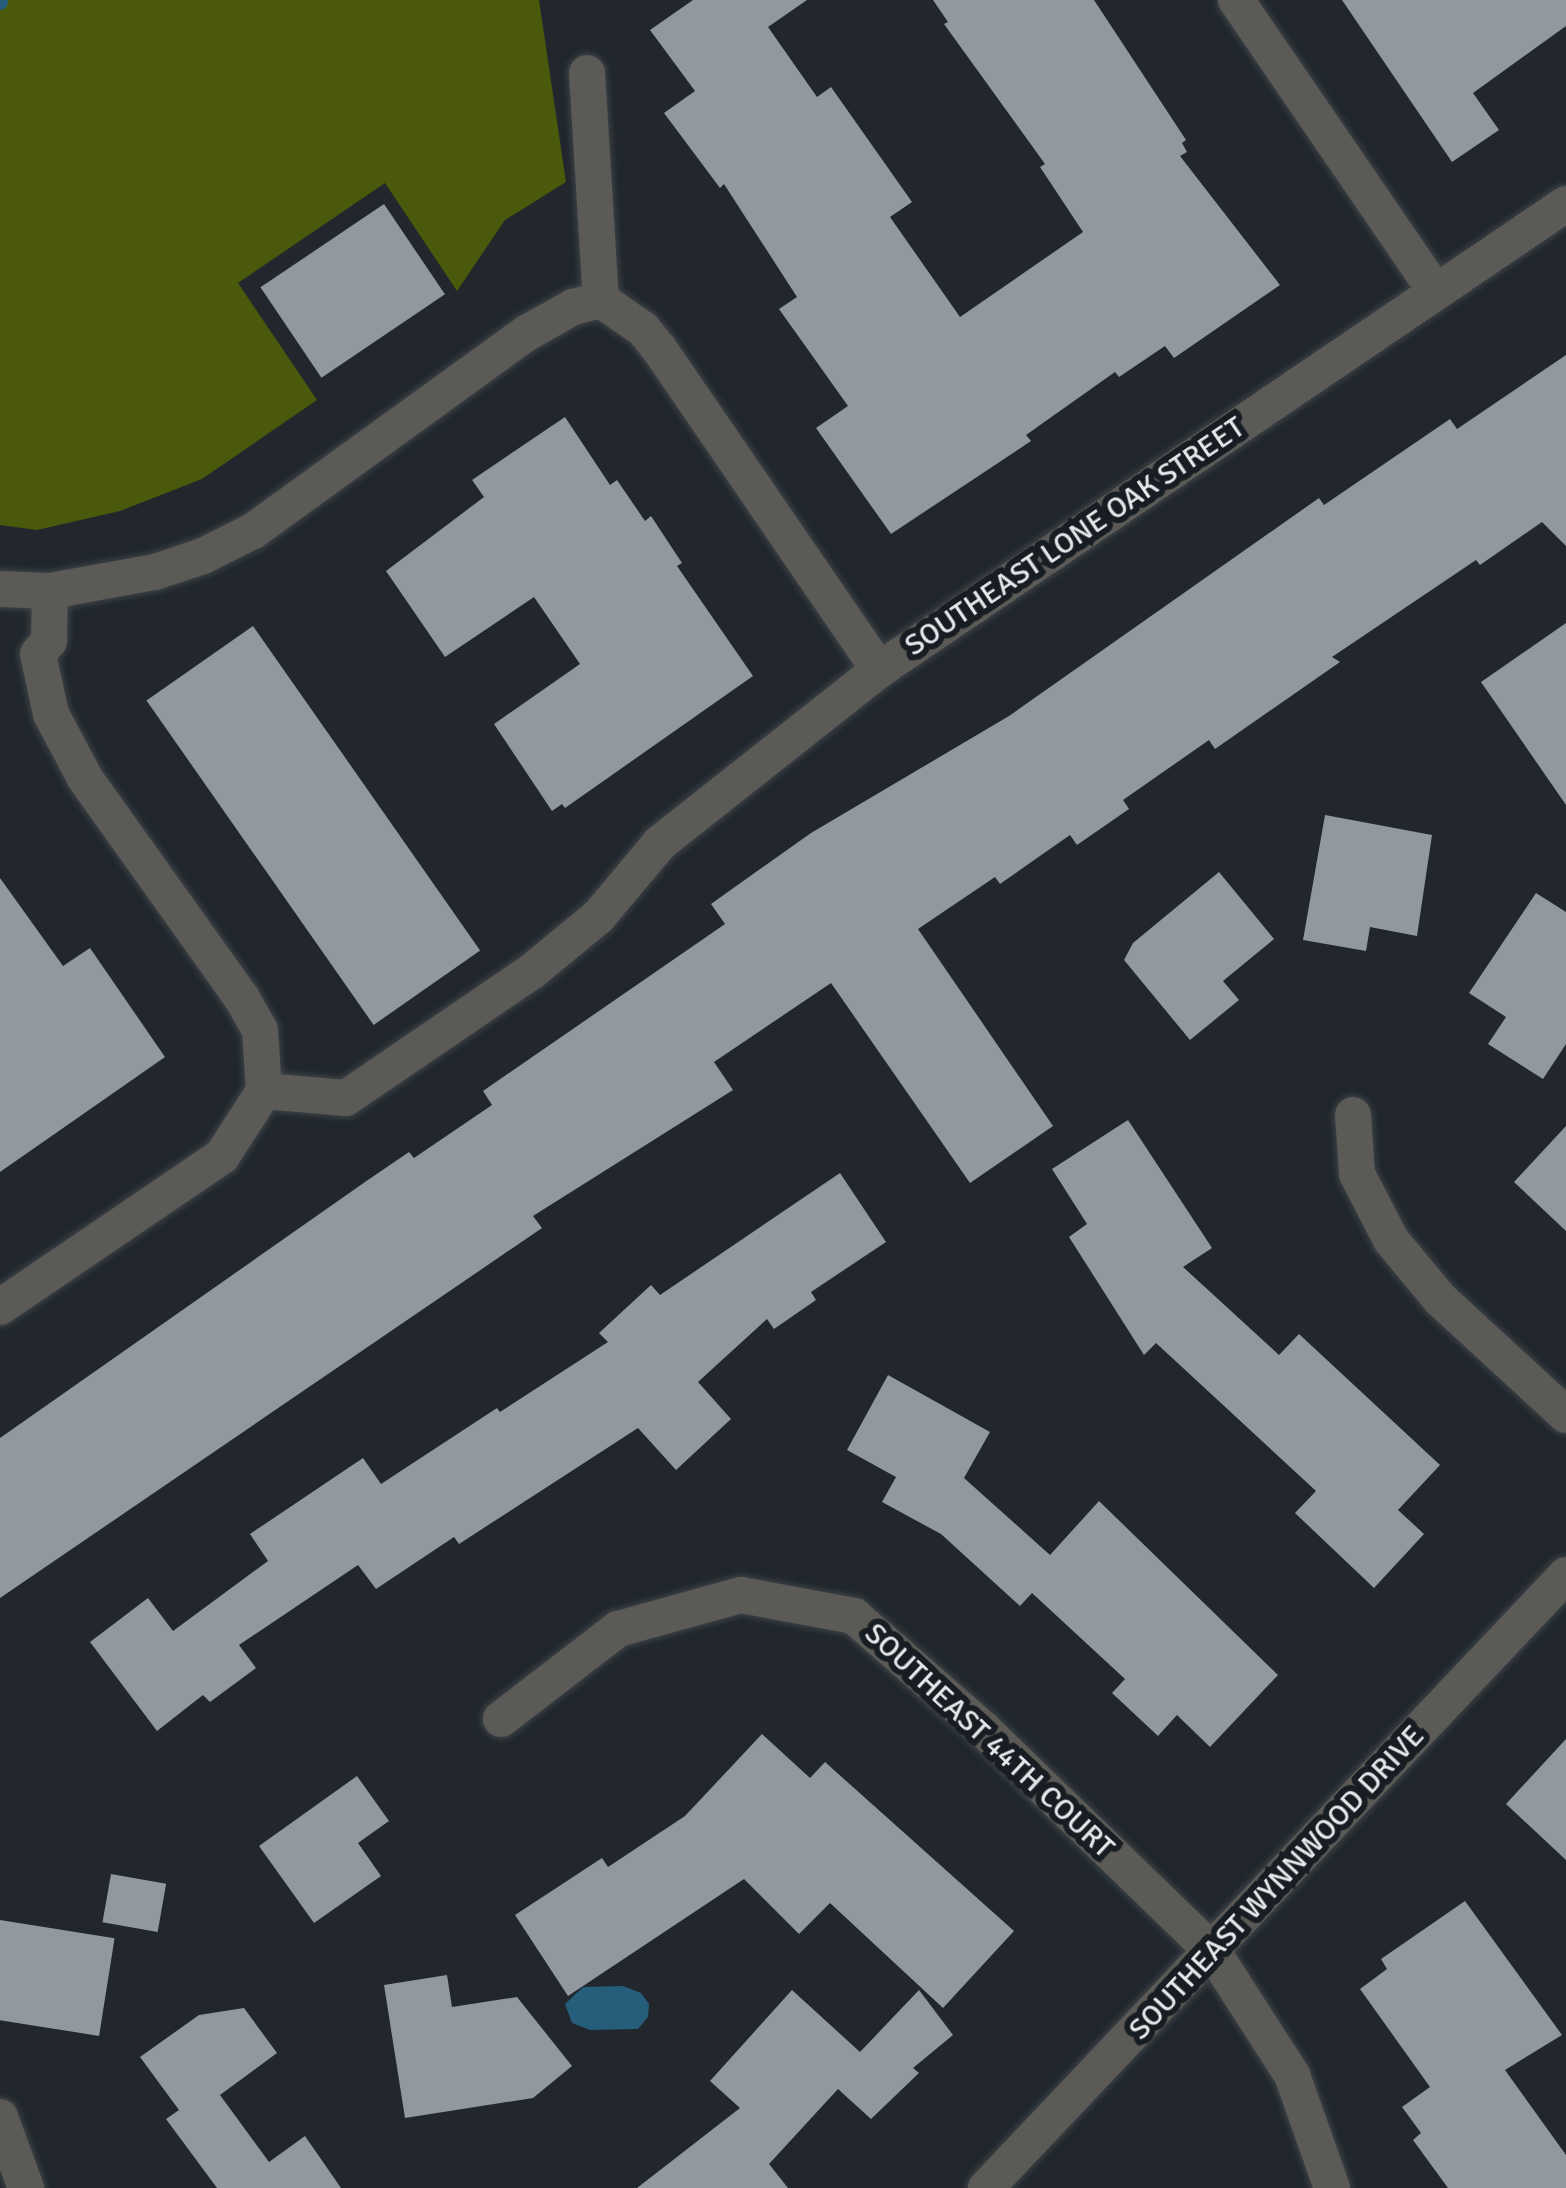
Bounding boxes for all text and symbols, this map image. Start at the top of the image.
street label: SOUTHEAST LONE OAK STREET [898,410,1252,664]
street label: SOUTHEAST 44TH COURT [857,1616,1121,1866]
street label: SOUTHEAST WYNNWOOD DRIVE [1122,1718,1432,2048]

